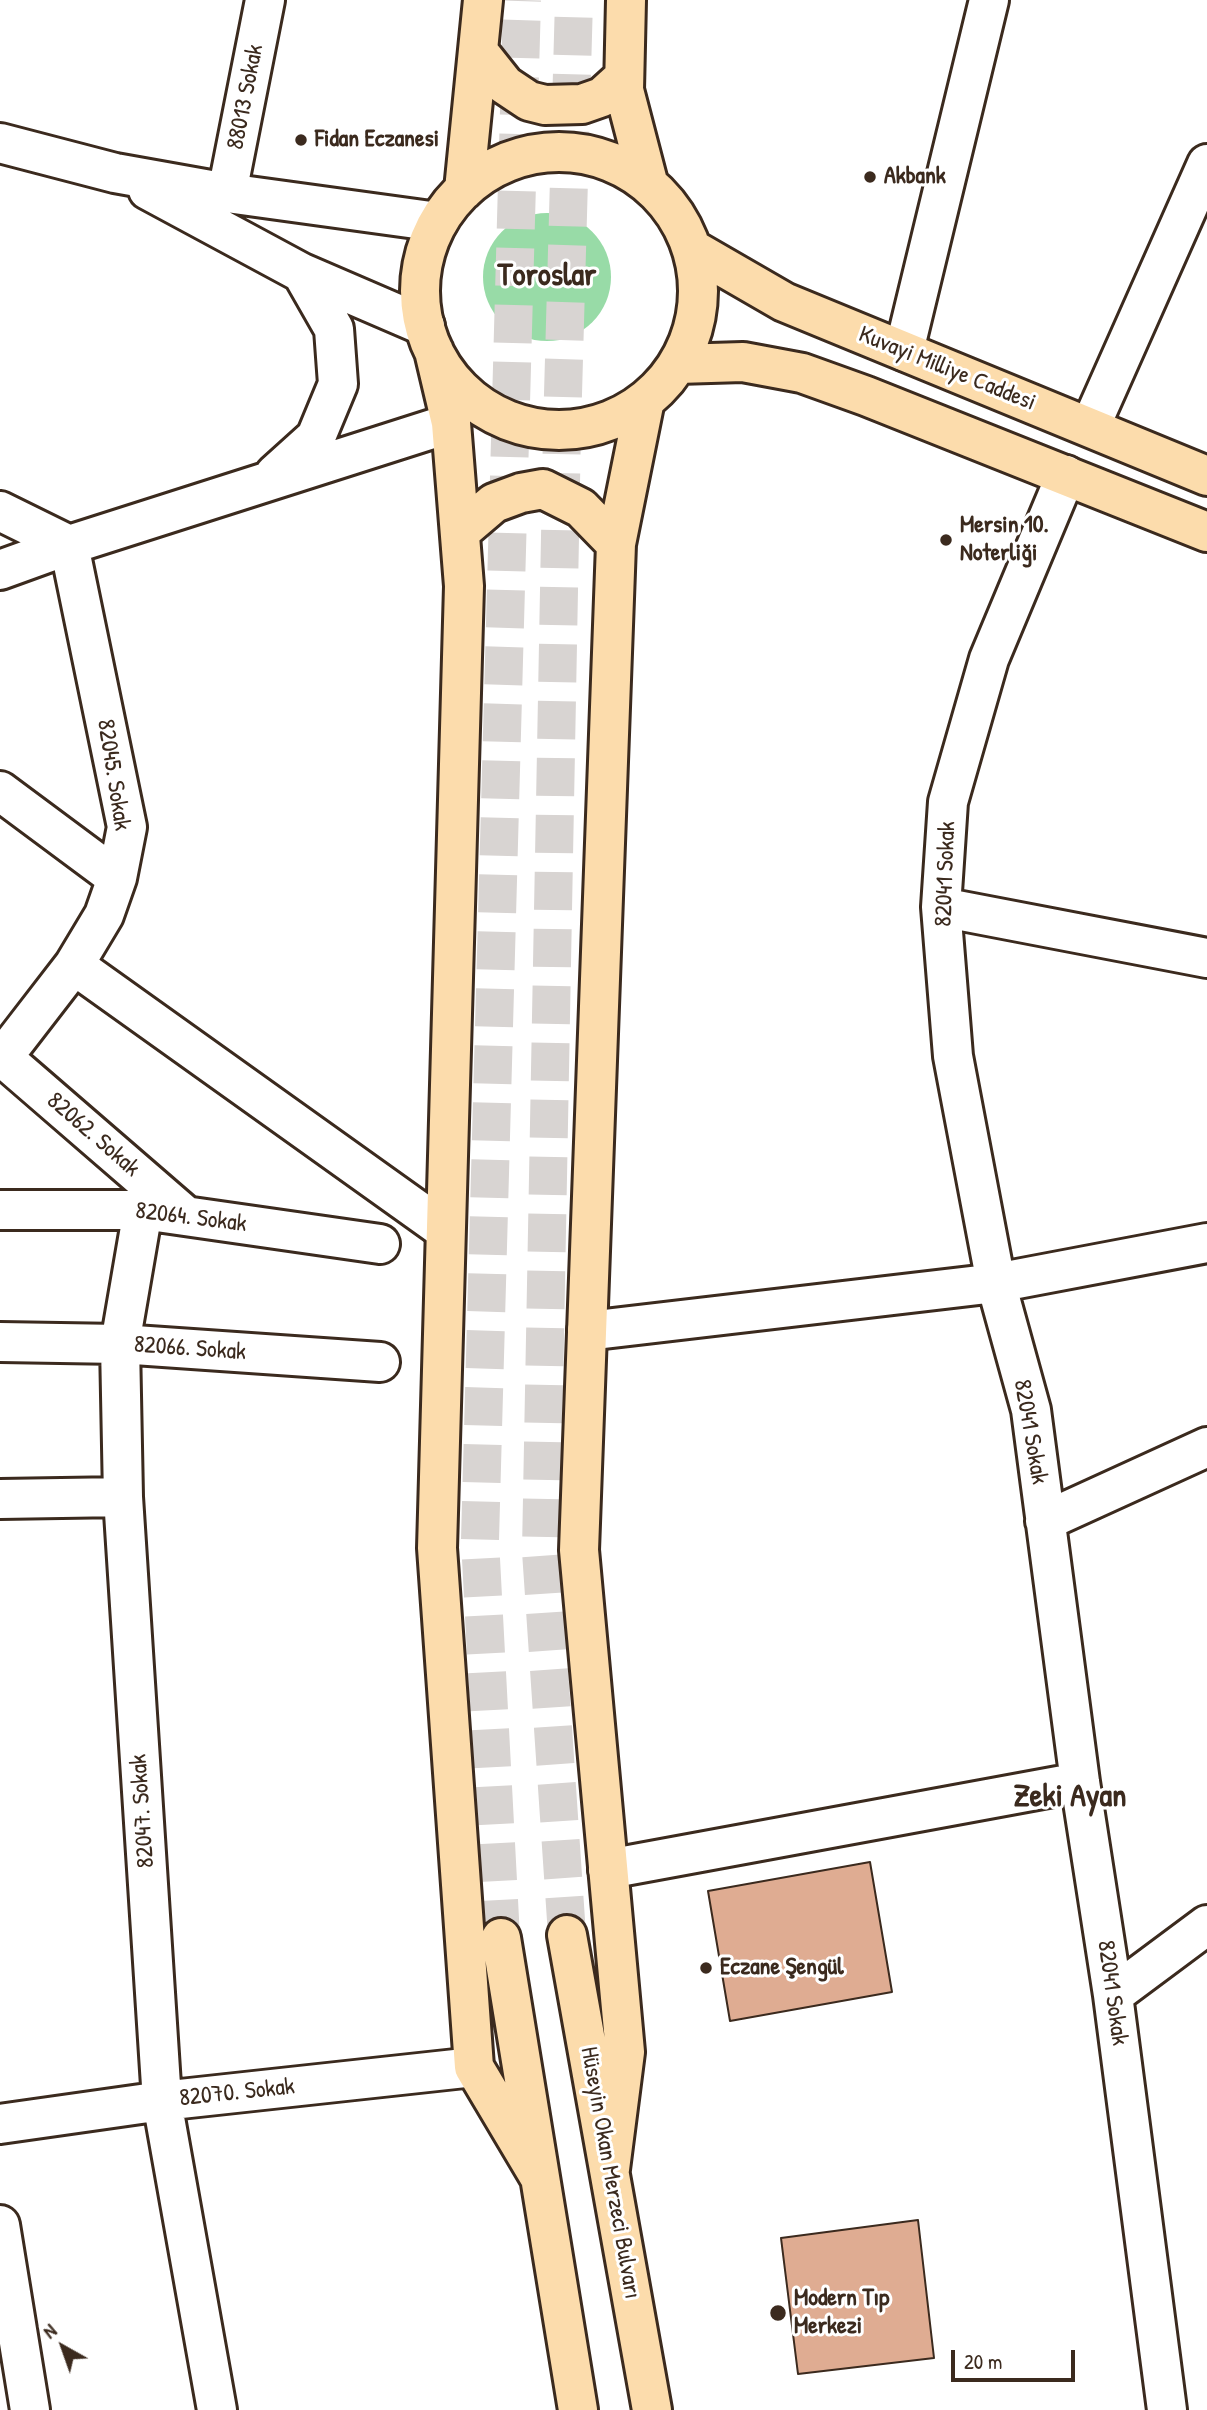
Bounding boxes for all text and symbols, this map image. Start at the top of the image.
street label: 88013 Sokak [222,42,270,152]
place label: Fidan Eczanesi [315,126,439,154]
marker: Fidan Eczanesi [293,132,309,148]
place label: Akbank [884,163,946,191]
marker: Akbank [862,169,878,185]
district label: Toroslar [498,257,596,295]
street label: Kuvayi Milliye Caddesi [854,320,1040,418]
place label: Mersin 10. Noterliği [960,512,1049,568]
marker: Mersin 10. Noterliği [938,532,954,548]
street label: 82045. Sokak [90,717,136,833]
street label: 82041 Sokak [930,821,962,927]
street label: 82062. Sokak [41,1087,145,1183]
street label: 82064. Sokak [134,1197,248,1239]
street label: 82066. Sokak [133,1331,247,1367]
street label: 82041 Sokak [1007,1377,1053,1487]
street label: 82047. Sokak [125,1753,161,1869]
district label: Zeki Ayan [1014,1778,1126,1816]
street label: 82041 Sokak [1090,1939,1134,2047]
place label: Eczane Şengül [720,1954,844,1982]
marker: Eczane Şengül [698,1960,714,1976]
street label: Hüseyin Okan Merzeci Bulvarı [574,2045,646,2301]
street label: 82070. Sokak [178,2073,296,2113]
place label: Modern Tıp Merkezi [794,2285,889,2341]
marker: Modern Tıp Merkezi [768,2303,788,2323]
north arrow [28,2312,98,2382]
text: N [37,2318,62,2344]
scale bar [955,2336,1079,2380]
text: 20 m [964,2347,1002,2376]

